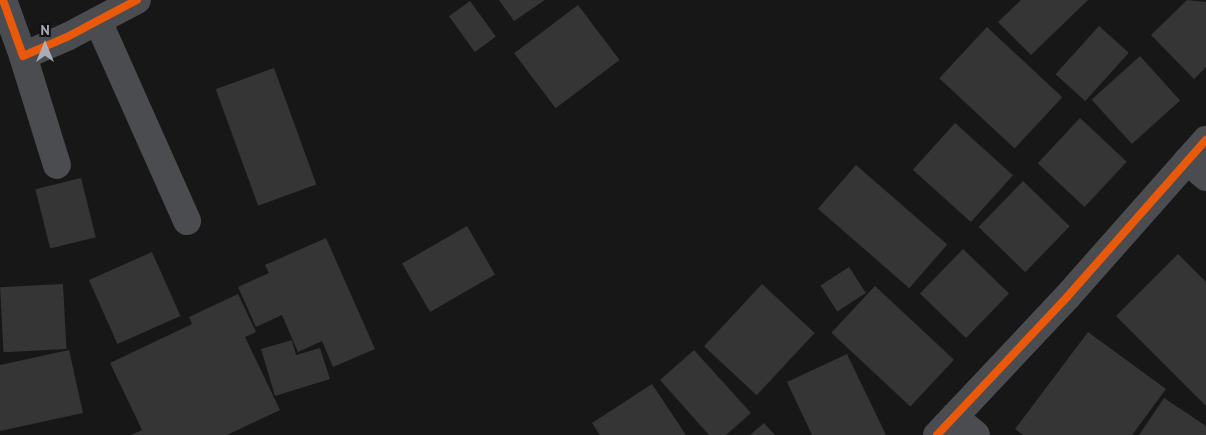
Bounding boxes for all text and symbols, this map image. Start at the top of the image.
north arrow [20,20,70,70]
text: N [40,21,50,39]

